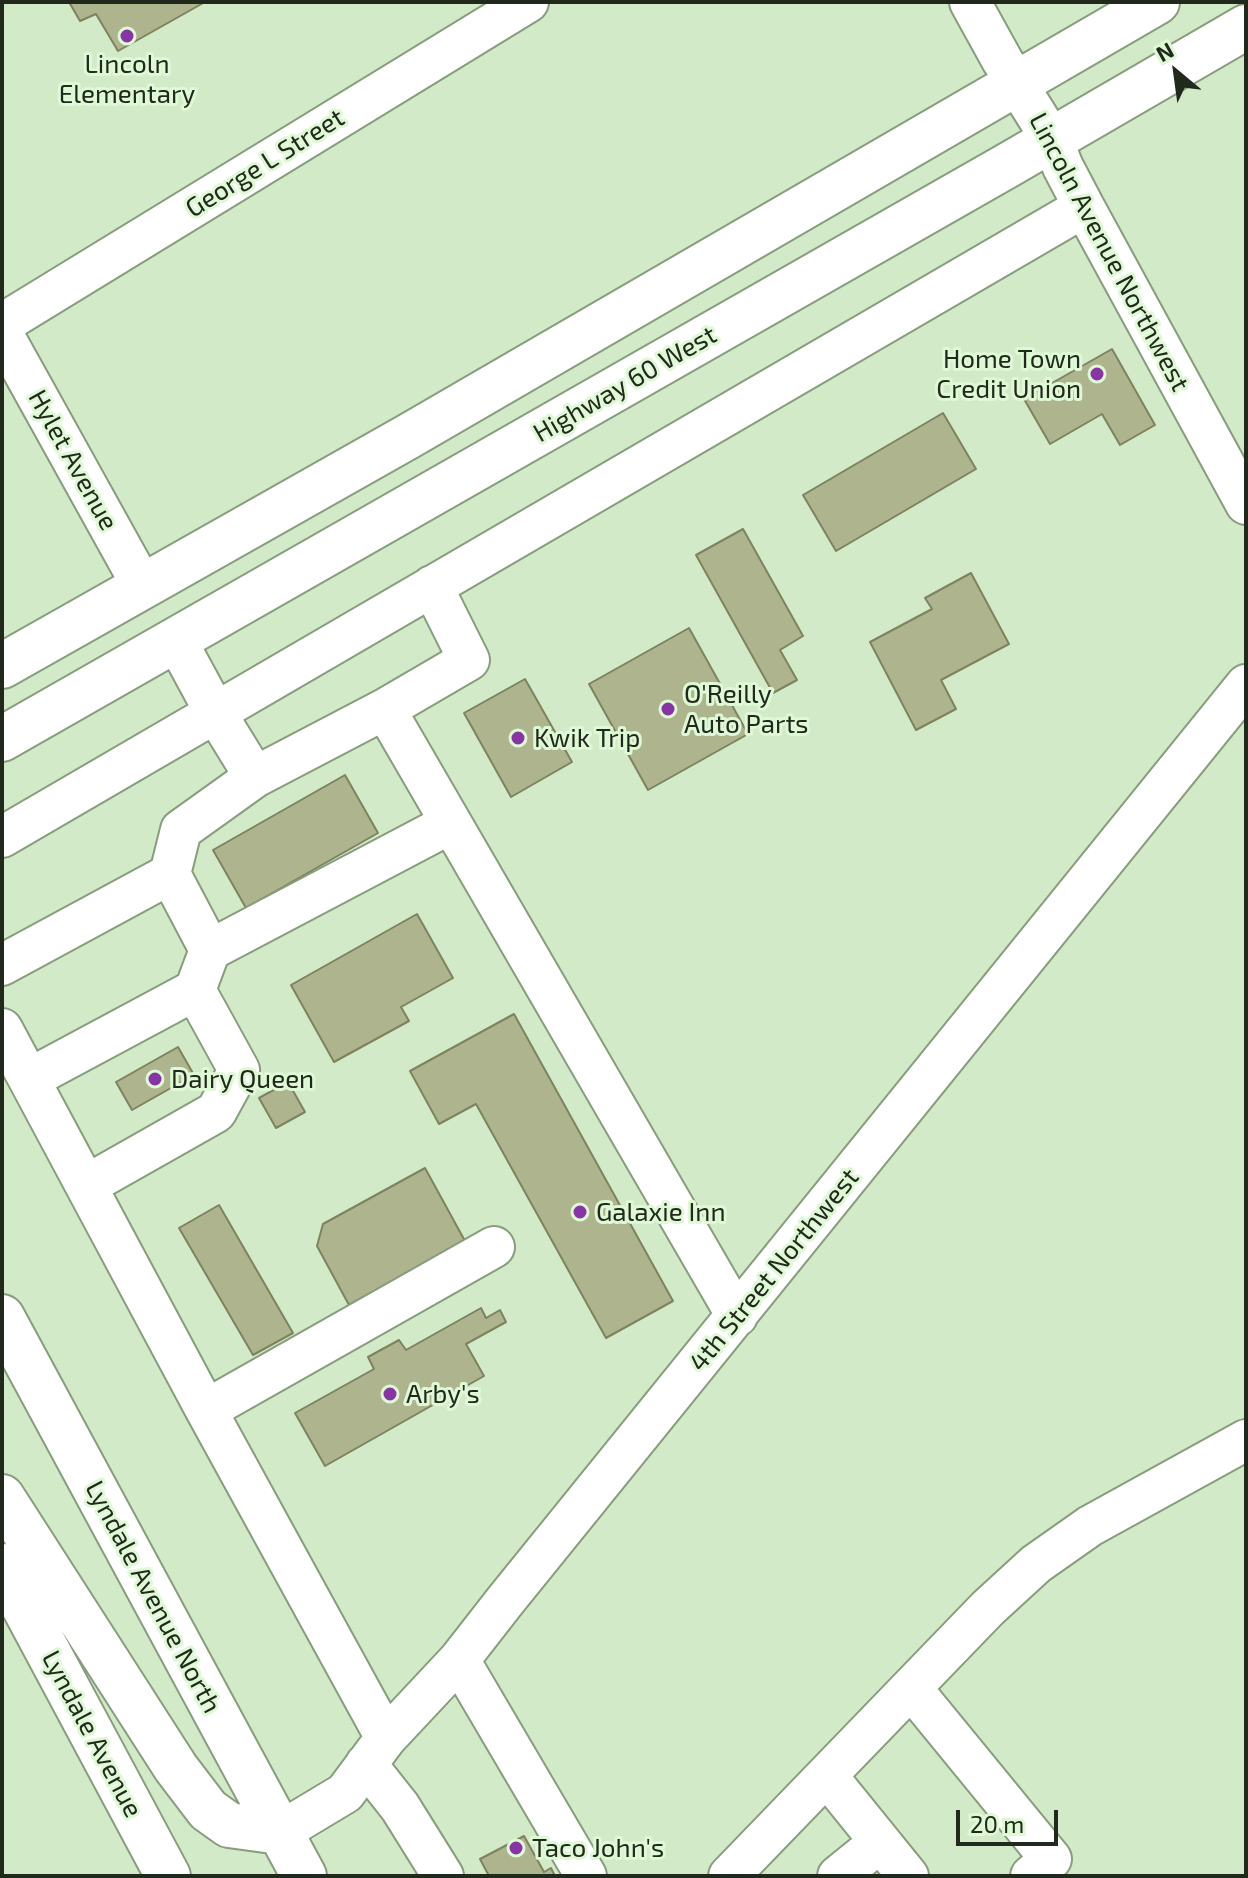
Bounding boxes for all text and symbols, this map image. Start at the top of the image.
marker: Lincoln Elementary [118,27,136,45]
north arrow [1136,32,1216,112]
text: N [1151,36,1178,66]
place label: Lincoln Elementary [59,48,195,110]
street label: George L Street [180,102,350,224]
street label: Lincoln Avenue Northwest [1022,108,1196,396]
street label: Highway 60 West [528,319,722,449]
place label: Home Town Credit Union [936,343,1081,404]
marker: Home Town Credit Union [1088,365,1106,383]
street label: Hylet Avenue [22,384,124,536]
place label: O'Reilly Auto Parts [684,678,809,740]
marker: O'Reilly Auto Parts [659,700,677,718]
place label: Kwik Trip [534,722,640,754]
marker: Kwik Trip [509,729,527,747]
place label: Dairy Queen [171,1063,314,1095]
marker: Dairy Queen [146,1070,164,1088]
street label: 4th Street Northwest [683,1162,865,1378]
place label: Galaxie Inn [596,1196,726,1228]
marker: Galaxie Inn [571,1203,589,1221]
place label: Arby's [406,1378,480,1410]
marker: Arby's [381,1385,399,1403]
street label: Lyndale Avenue North [79,1476,227,1718]
street label: Lyndale Avenue [35,1645,149,1823]
scale bar [960,1794,1062,1844]
text: 20 m [970,1809,1024,1838]
place label: Taco John's [532,1832,664,1864]
marker: Taco John's [507,1839,525,1857]

